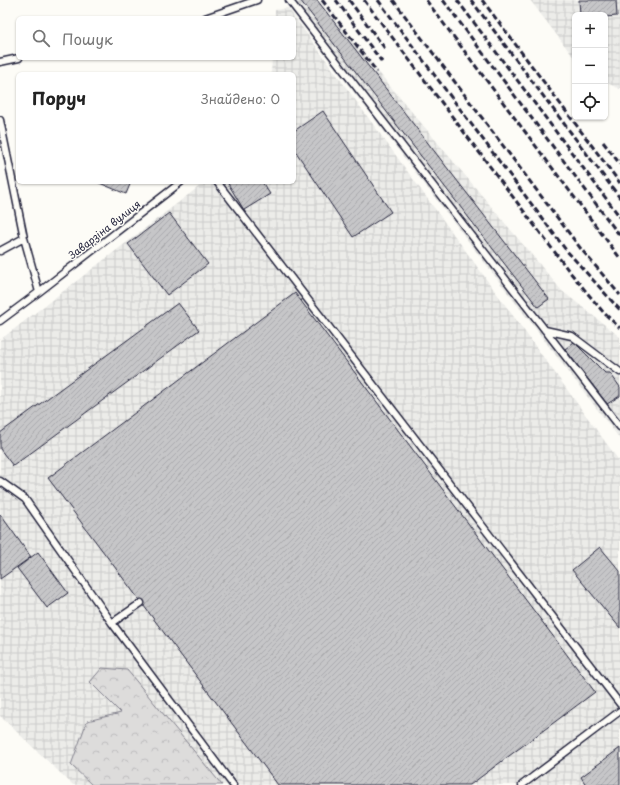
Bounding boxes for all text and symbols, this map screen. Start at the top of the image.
map controls [572,12,608,120]
button: + [572,12,608,48]
search box [16,16,296,60]
icon: search [30,27,52,49]
text: Пошук [62,27,113,50]
button: − [572,48,608,84]
button: locate [572,84,608,120]
text: Поруч [32,85,86,111]
text: Знайдено: 0 [201,89,280,108]
street label: Заварзіна вулиця [65,196,143,262]

